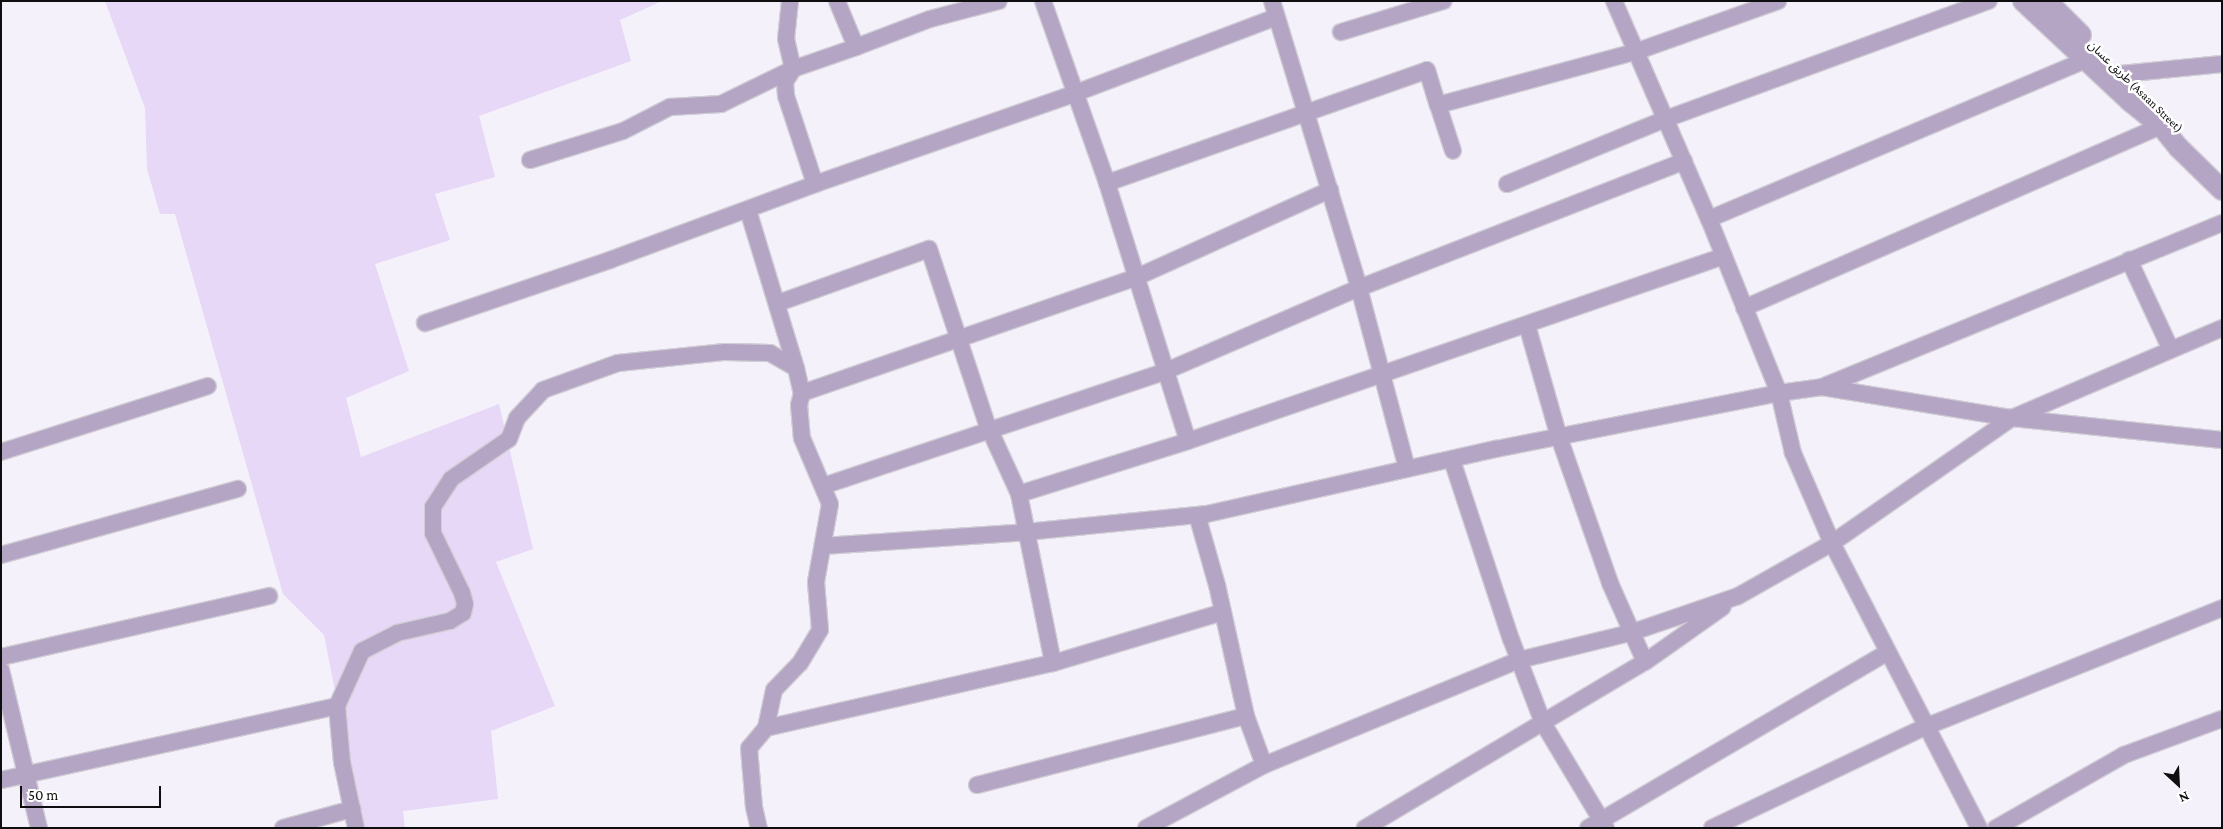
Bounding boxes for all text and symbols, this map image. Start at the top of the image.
street label: طريق عسان (Asaan Street) [2085,38,2185,136]
north arrow [2153,759,2203,809]
scale bar [22,776,164,808]
text: 50 m [28,787,58,803]
text: N [2177,788,2192,807]

